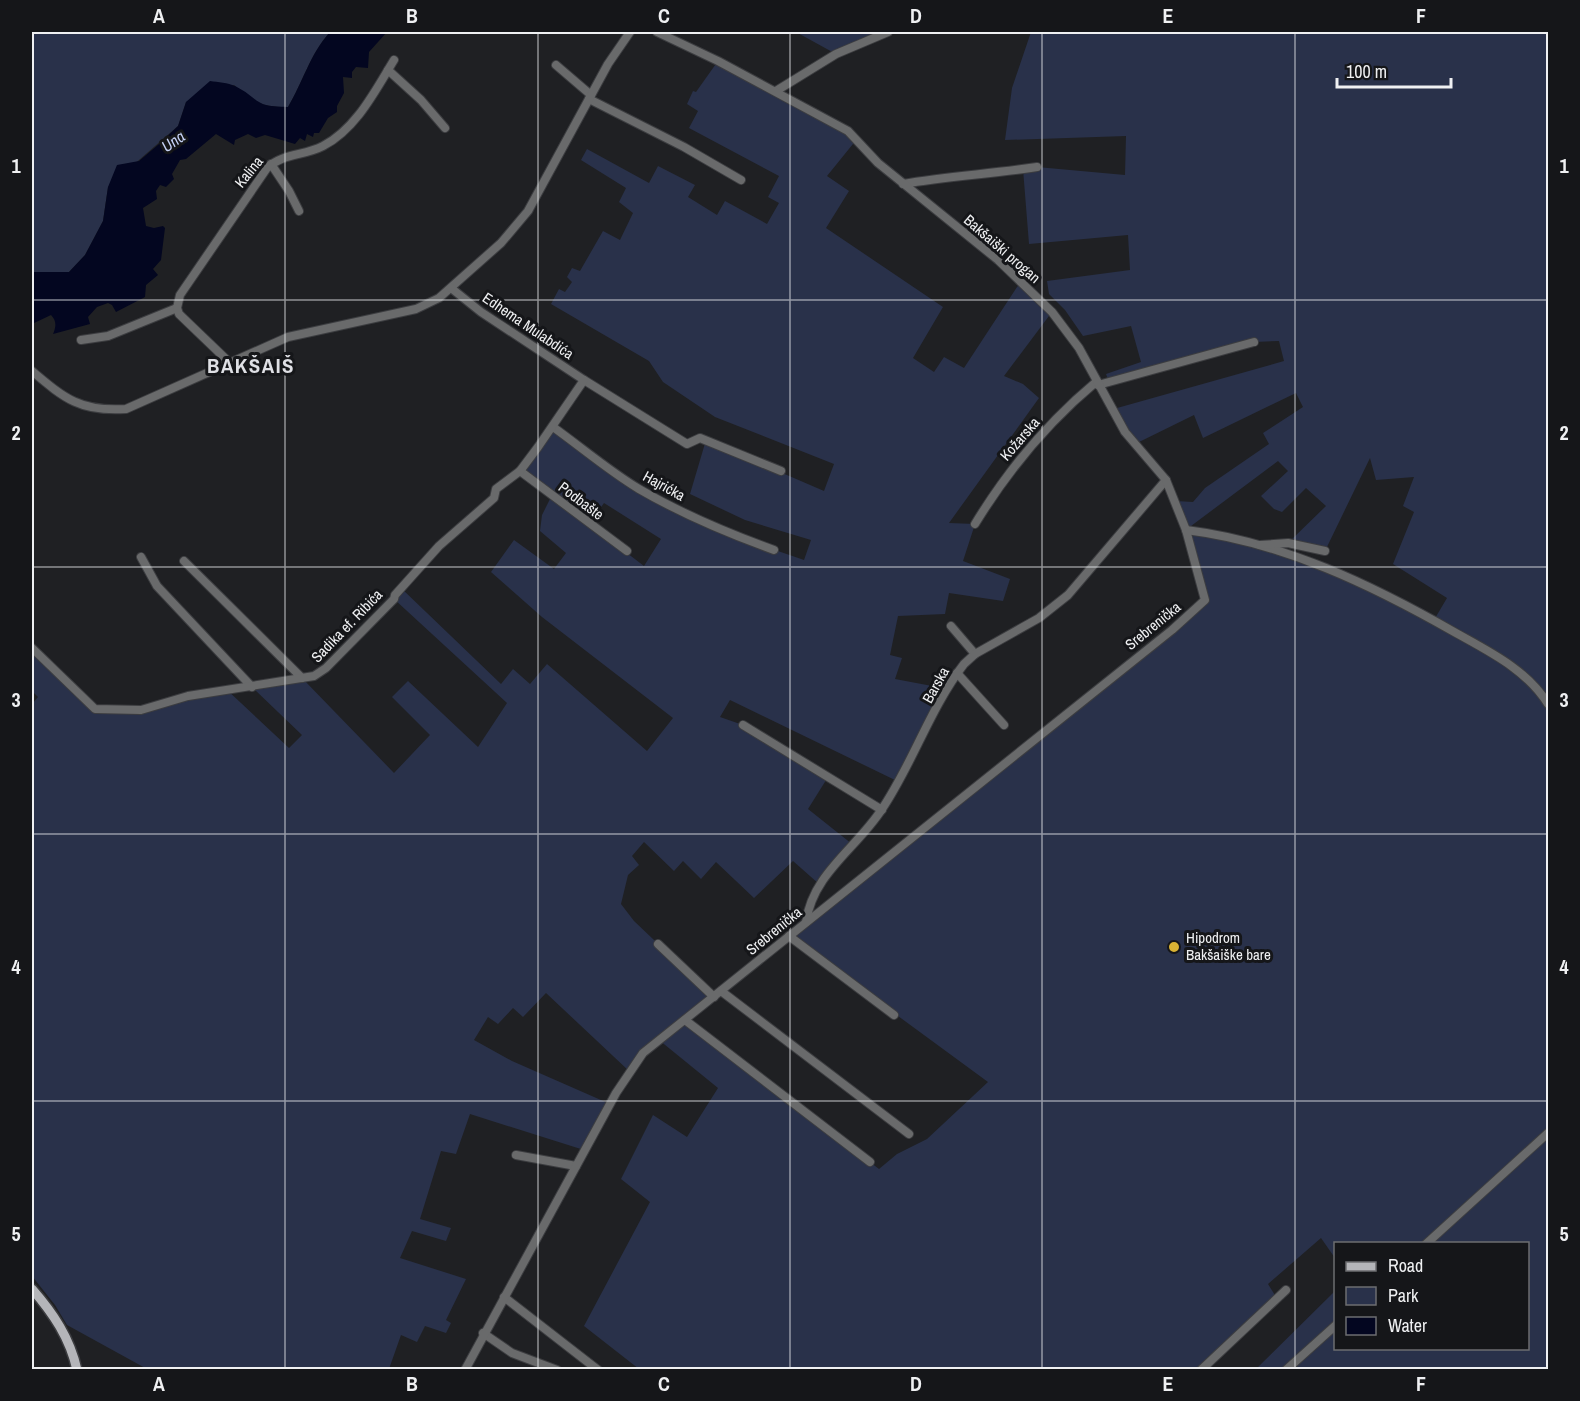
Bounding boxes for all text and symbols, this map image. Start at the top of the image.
text: A [153,2,165,29]
text: B [406,2,418,29]
text: C [658,2,670,29]
text: D [910,2,922,29]
text: E [1163,2,1174,29]
text: F [1416,2,1426,29]
scale bar [1337,51,1451,89]
text: 100 m [1346,59,1387,84]
water label: Una [157,125,189,157]
street label: Kalina [229,151,268,192]
text: 1 [11,152,21,179]
text: 1 [1559,152,1569,179]
street label: Bakšaiški progan [960,210,1045,288]
street label: Edhema Mulabdića [478,287,578,364]
district label: BAKŠAIŠ [207,351,295,380]
street label: Kožarska [995,412,1044,465]
text: 2 [11,419,21,446]
text: 2 [1559,419,1569,446]
street label: Hajrićka [639,465,689,506]
street label: Podbašte [554,477,608,525]
street label: Sadika ef. Ribića [306,584,387,667]
street label: Srebrenička [1120,596,1185,655]
street label: Barska [917,663,954,707]
text: 3 [11,686,21,713]
text: 3 [1559,686,1569,713]
street label: Srebrenička [741,901,806,960]
place label: Hipodrom Bakšaiške bare [1186,927,1271,965]
marker: Hipodrom Bakšaiške bare [1167,940,1181,954]
text: 4 [11,953,21,980]
text: 4 [1559,953,1569,980]
text: 5 [11,1220,21,1247]
text: 5 [1559,1220,1569,1247]
legend [1334,1242,1529,1350]
text: Road [1388,1253,1423,1278]
text: Park [1388,1283,1419,1308]
text: Water [1388,1313,1427,1338]
text: A [153,1370,165,1397]
text: B [406,1370,418,1397]
text: C [658,1370,670,1397]
text: D [910,1370,922,1397]
text: E [1163,1370,1174,1397]
text: F [1416,1370,1426,1397]

